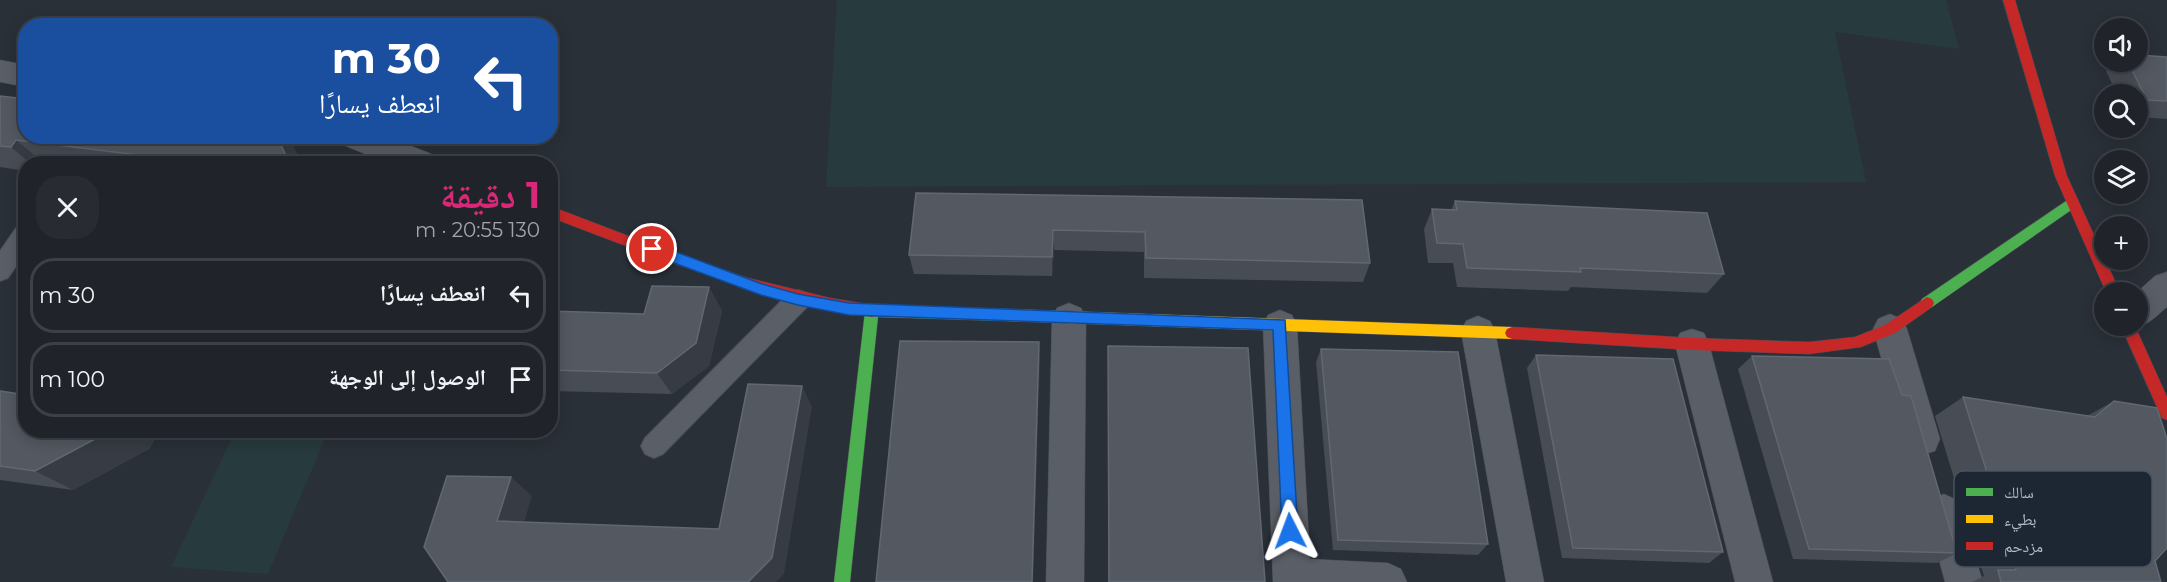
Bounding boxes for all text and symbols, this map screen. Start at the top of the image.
map controls [2094,18,2148,336]
button: sound [2094,18,2148,72]
text: 30 m [332,32,441,84]
icon: left [462,42,540,120]
button: search [2094,84,2148,138]
text: انعطف يسارًا [319,87,441,120]
button: layers [2094,150,2148,204]
text: 1 دقيقة [440,173,540,217]
button: close [36,176,99,239]
button: + [2094,216,2148,270]
text: 130 m · 20:55 [415,218,540,242]
pin [626,223,677,274]
icon: arrive [635,232,668,265]
icon: left [504,279,537,312]
text: انعطف يسارًا [380,280,486,307]
text: 30 m [39,282,95,309]
button: − [2094,282,2148,336]
icon: arrive [504,363,537,396]
text: الوصول إلى الوجهة [329,364,486,391]
text: 100 m [39,366,105,393]
legend [1954,471,2152,567]
text: سالك [2004,483,2034,502]
position arrow [1258,499,1322,563]
text: بطيء [2004,510,2036,532]
text: مزدحم [2004,537,2043,557]

